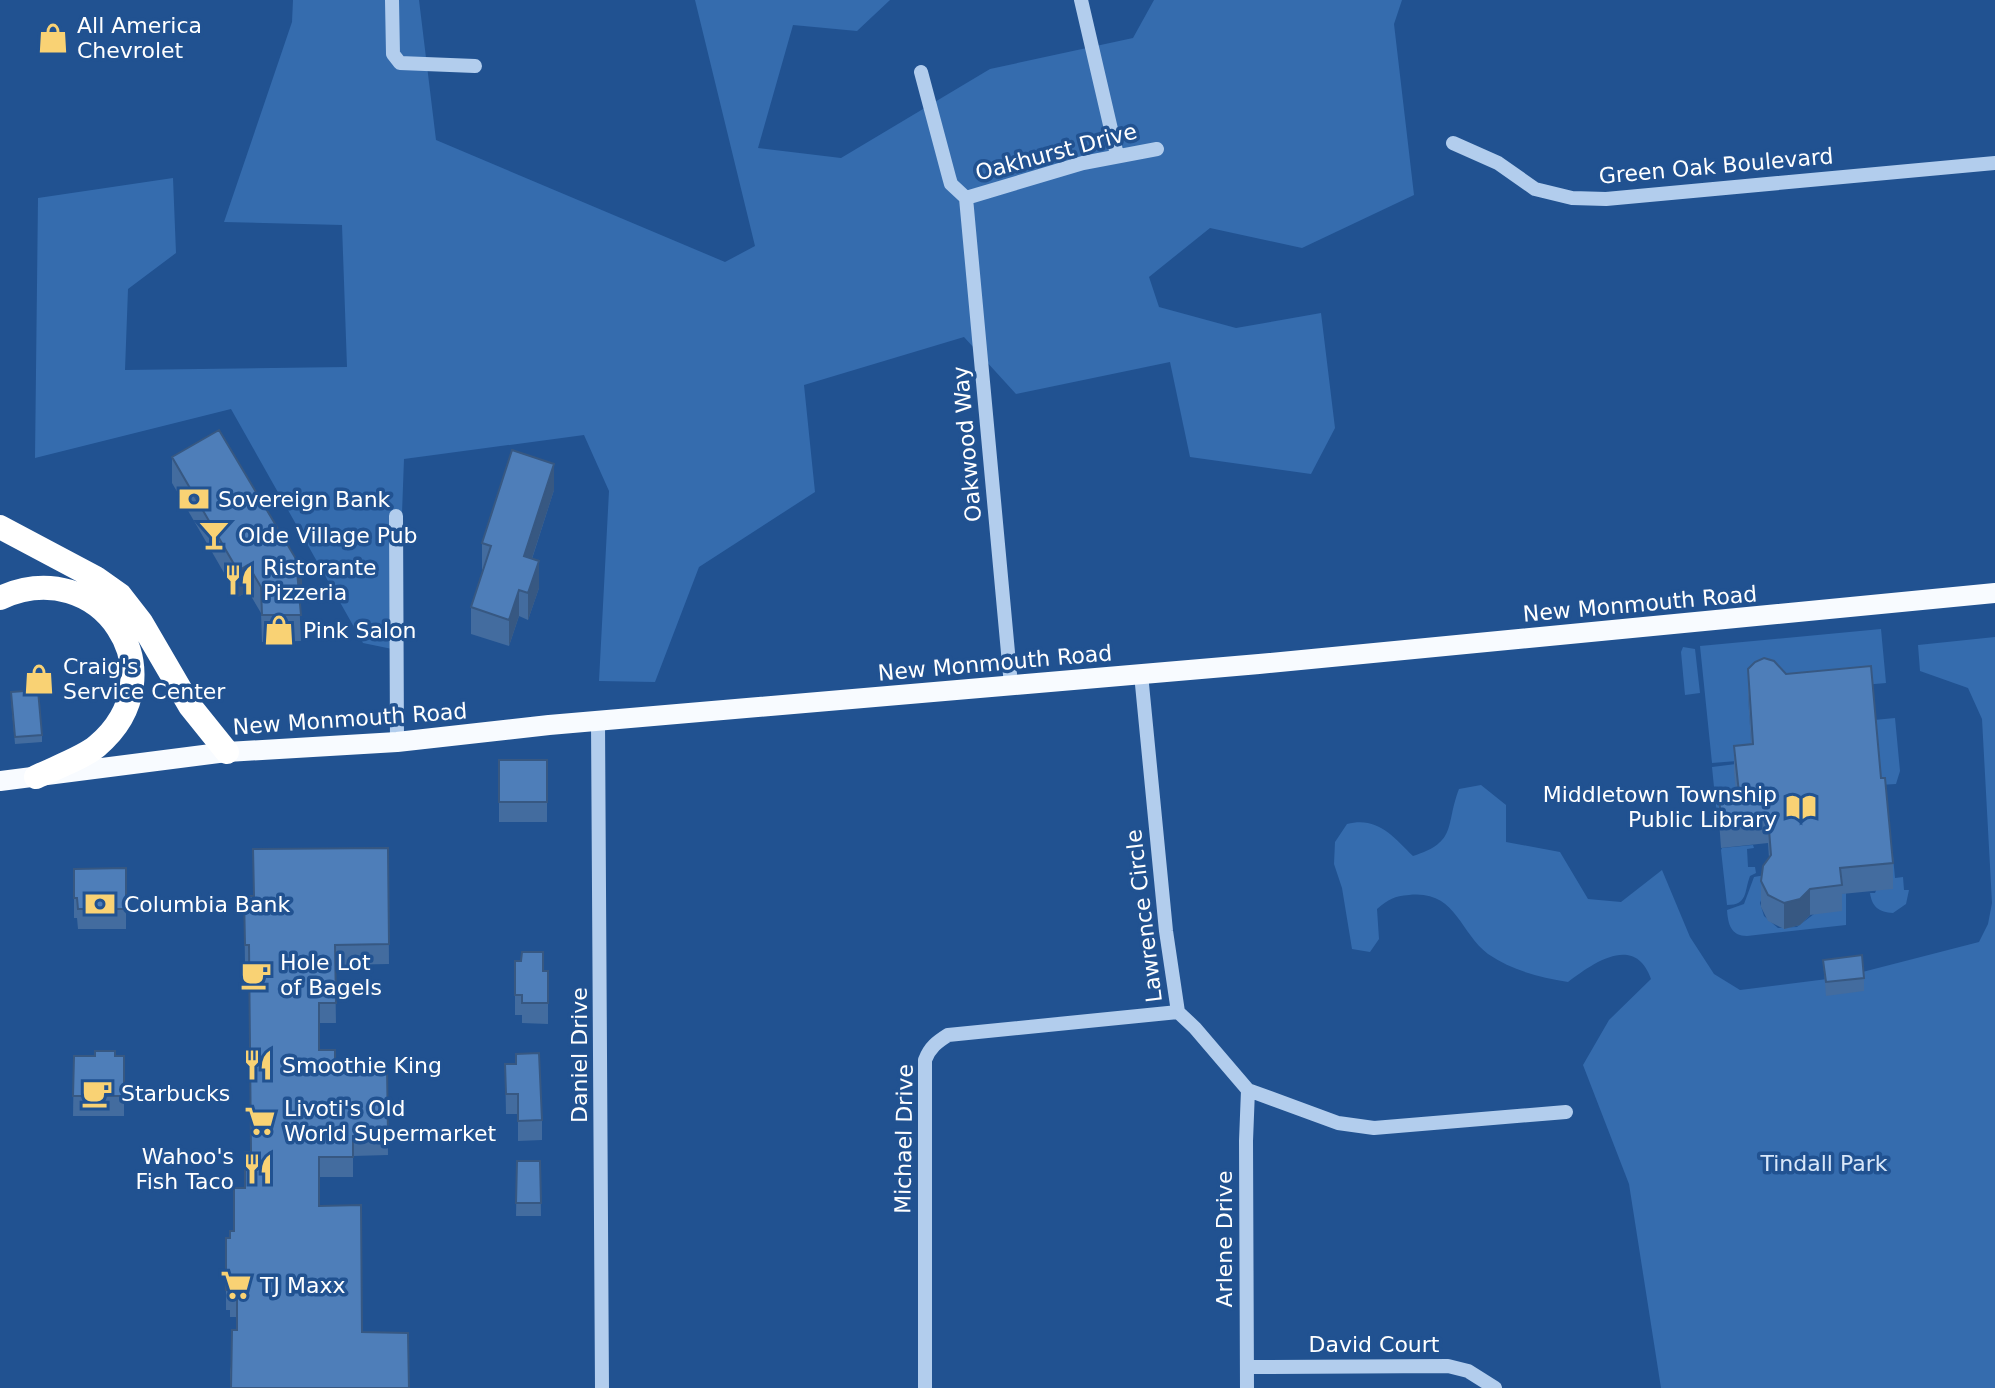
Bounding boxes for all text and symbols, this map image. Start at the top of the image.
place label: All America Chevrolet [77,13,202,63]
shop icon: All America Chevrolet [36,21,70,55]
street label: Oakhurst Drive [972,118,1140,186]
street label: Green Oak Boulevard [1598,143,1834,189]
street label: Oakwood Way [948,365,986,523]
bank icon: Sovereign Bank [177,482,211,516]
place label: Sovereign Bank [218,487,391,512]
bar icon: Olde Village Pub [197,518,231,552]
place label: Olde Village Pub [238,523,418,548]
place label: Ristorante Pizzeria [263,555,377,605]
restaurant icon: Ristorante Pizzeria [222,563,256,597]
street label: New Monmouth Road [1522,581,1758,627]
shop icon: Pink Salon [262,613,296,647]
place label: Pink Salon [303,618,417,643]
street label: New Monmouth Road [877,640,1113,686]
place label: Craig's Service Center [63,654,226,704]
shop icon: Craig's Service Center [22,662,56,696]
street label: New Monmouth Road [232,698,468,740]
place label: Middletown Township Public Library [1543,782,1777,832]
library icon: Middletown Township Public Library [1784,790,1818,824]
street label: Lawrence Circle [1121,828,1167,1004]
bank icon: Columbia Bank [83,887,117,921]
place label: Columbia Bank [124,892,290,917]
place label: Hole Lot of Bagels [280,950,382,1000]
cafe icon: Hole Lot of Bagels [239,958,273,992]
street label: Daniel Drive [567,987,592,1123]
restaurant icon: Smoothie King [241,1048,275,1082]
place label: Smoothie King [282,1053,442,1078]
street label: Michael Drive [890,1064,918,1214]
cafe icon: Starbucks [80,1076,114,1110]
place label: Starbucks [121,1081,230,1106]
place label: Livoti's Old World Supermarket [284,1096,497,1146]
supermarket icon: Livoti's Old World Supermarket [243,1104,277,1138]
place label: Wahoo's Fish Taco [136,1144,234,1194]
park label: Tindall Park [1759,1151,1888,1176]
restaurant icon: Wahoo's Fish Taco [241,1152,275,1186]
street label: Arlene Drive [1212,1171,1237,1307]
supermarket icon: TJ Maxx [219,1268,253,1302]
place label: TJ Maxx [259,1273,345,1298]
street label: David Court [1309,1332,1440,1357]

